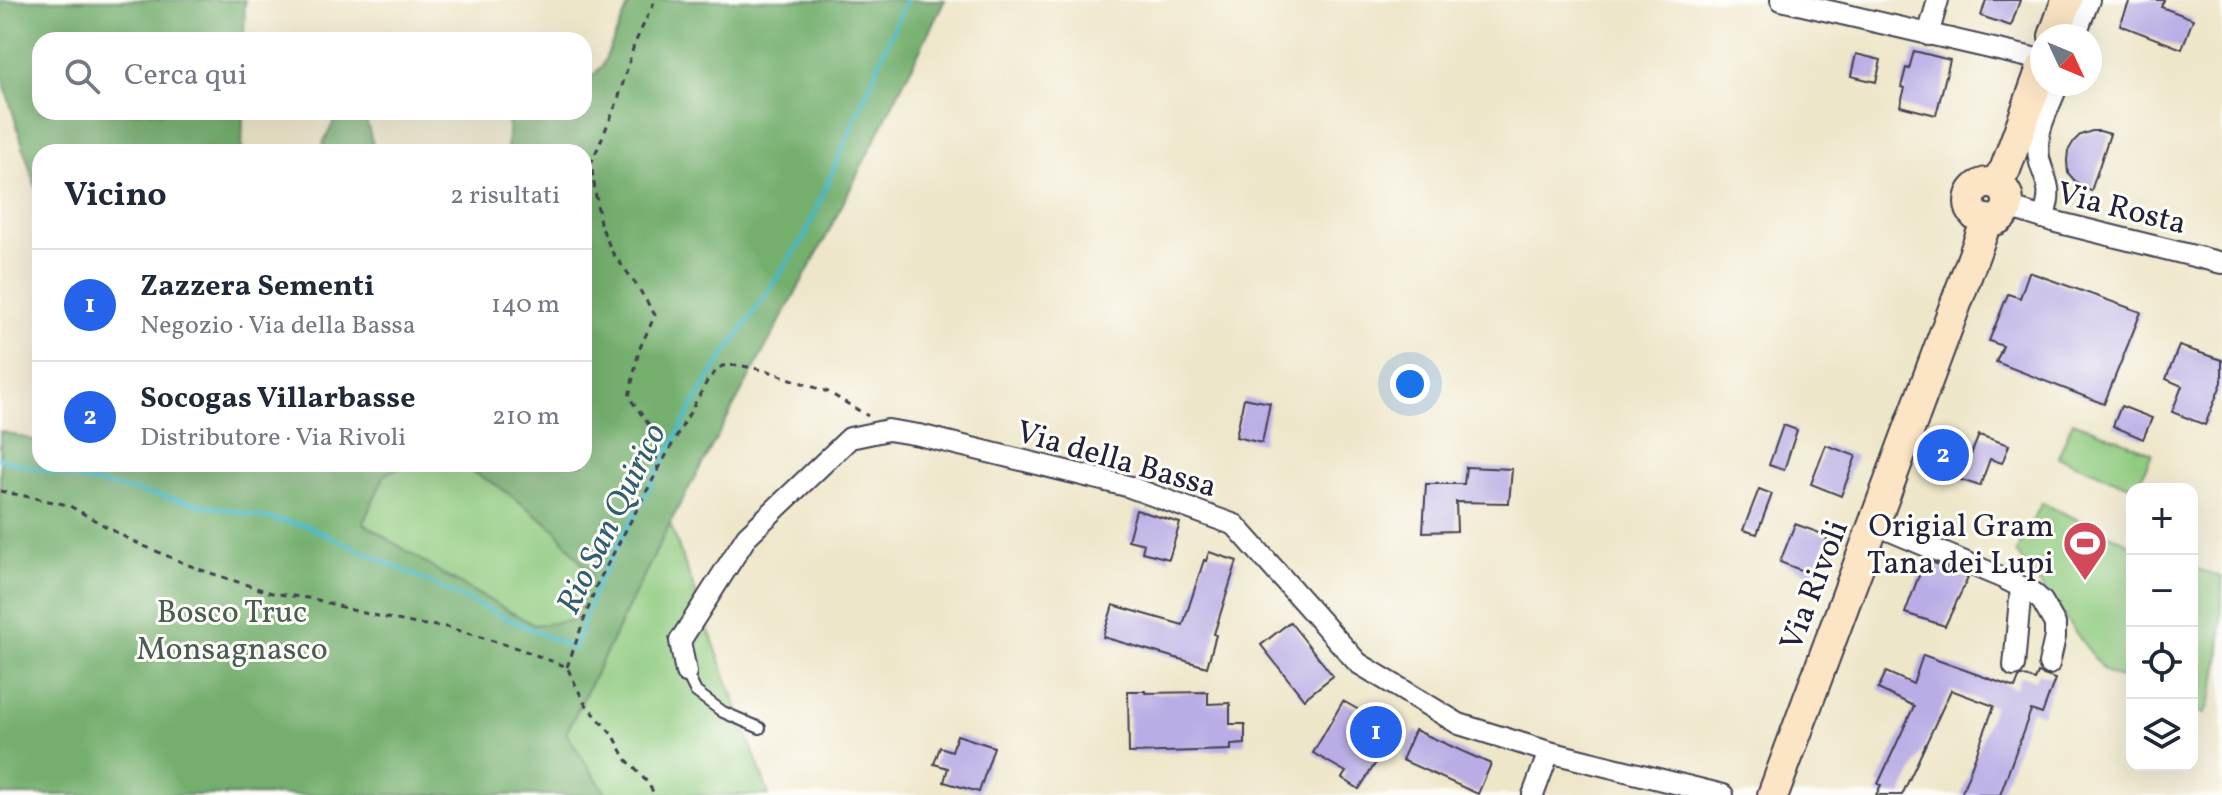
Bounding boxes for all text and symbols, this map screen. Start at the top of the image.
north arrow [2030,24,2102,96]
search box [32,32,592,120]
icon: search [60,54,104,98]
text: Cerca qui [124,55,247,97]
text: Vicino [64,173,167,220]
street label: Via Rosta [2052,173,2190,247]
text: 2 risultati [450,178,560,214]
text: Zazzera Sementi [140,266,375,308]
text: 1 [85,287,95,323]
text: 140 m [491,287,560,323]
text: Negozio · Via della Bassa [140,308,416,344]
your location [1390,364,1430,404]
text: Socogas Villarbasse [140,378,415,420]
text: 2 [83,399,97,435]
text: 210 m [492,399,560,435]
street label: Via della Bassa [1011,411,1221,510]
water label: Rio San Quirico [547,416,680,623]
text: Distributore · Via Rivoli [140,420,406,456]
pin: 2 [1917,425,1969,485]
map controls [2126,483,2198,771]
button: + [2126,483,2198,555]
place label: Origial Gram Tana dei Lupi [1867,506,2054,587]
street label: Via Rivoli [1771,515,1861,658]
sports icon: Origial Gram Tana dei Lupi [2061,519,2109,582]
button: − [2126,555,2198,627]
park label: Bosco Truc Monsagnasco [136,592,328,673]
button: locate [2126,627,2198,699]
button: layers [2126,699,2198,771]
pin: 1 [1350,702,1402,762]

